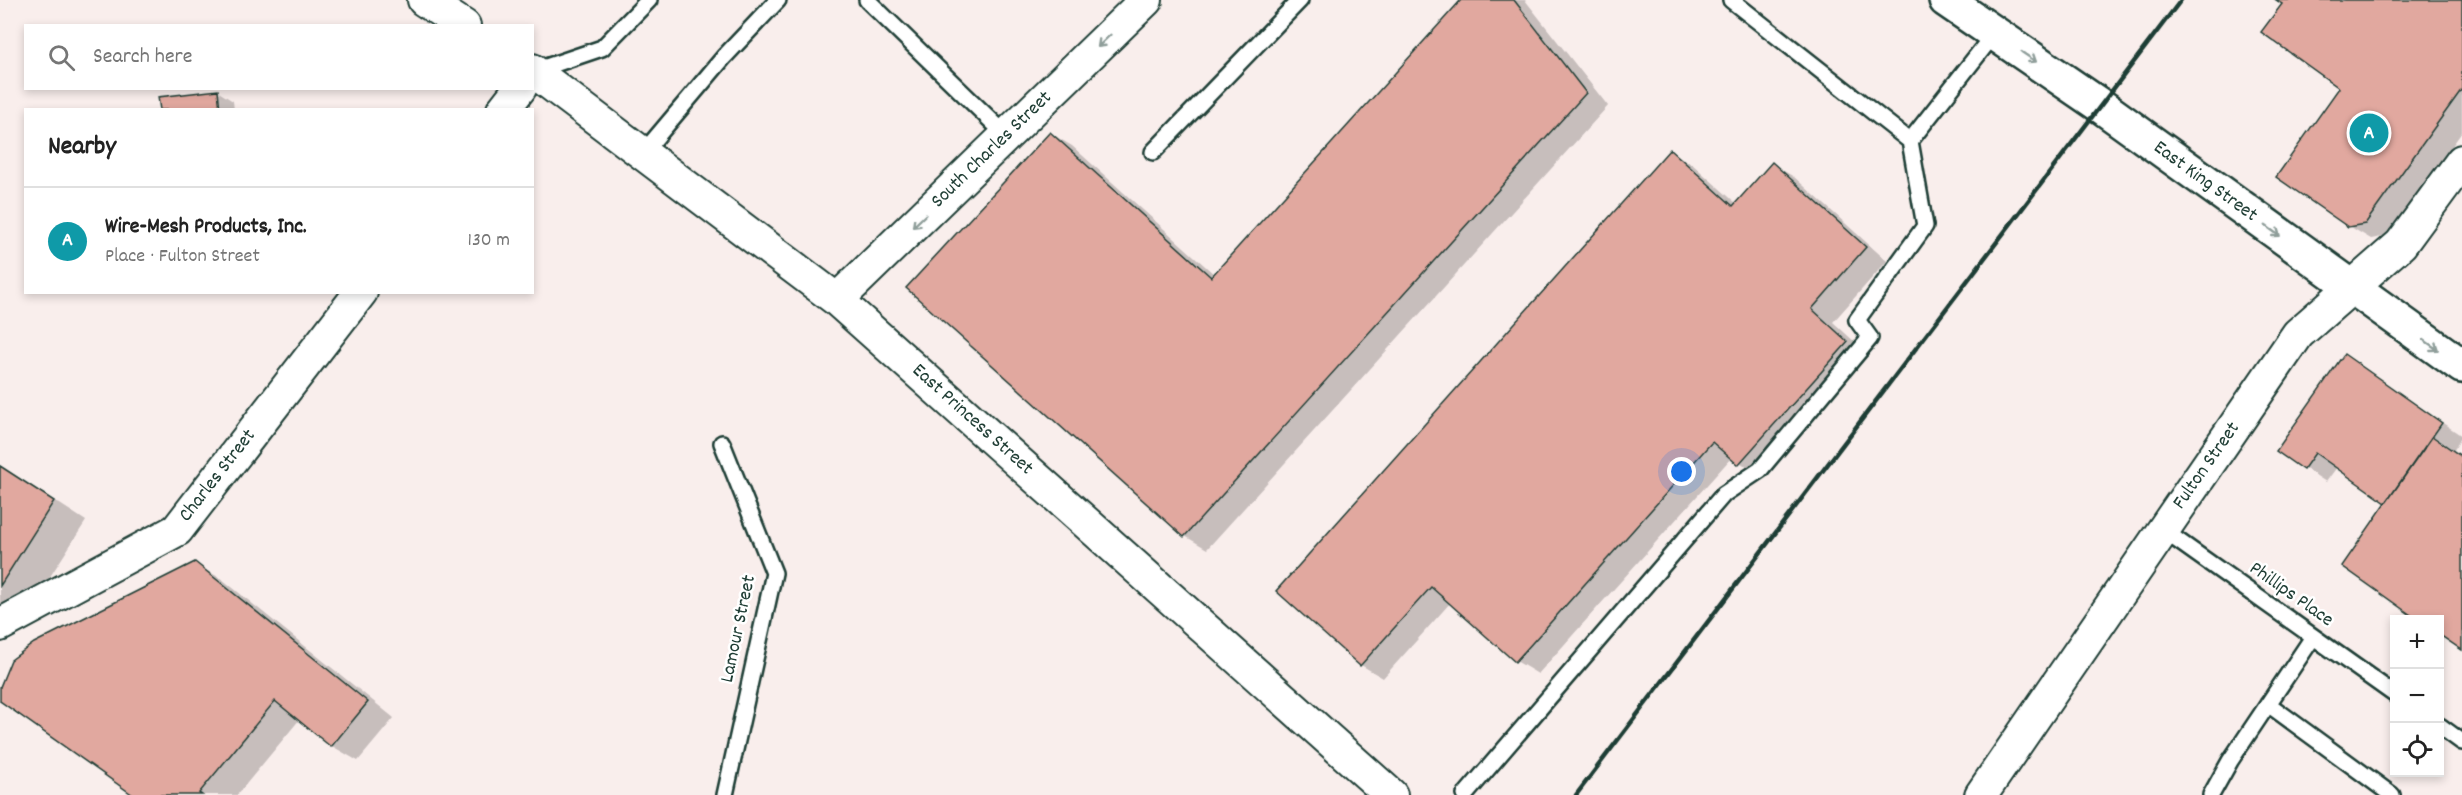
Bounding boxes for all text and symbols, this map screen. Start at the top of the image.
search box [24,24,534,90]
one-way arrow [1097,33,1112,48]
icon: search [45,41,78,74]
text: Search here [93,42,192,73]
one-way arrow [2020,51,2036,63]
street label: South Charles Street [925,85,1059,215]
pin: A [2350,110,2388,156]
text: Nearby [48,129,116,166]
street label: East King Street [2147,135,2263,229]
text: Wire-Mesh Products, Inc. [105,212,307,243]
one-way arrow [912,213,927,228]
one-way arrow [2264,225,2280,237]
text: A [62,227,73,255]
text: 130 m [468,227,510,255]
text: Place · Fulton Street [105,243,260,271]
one-way arrow [2423,339,2439,351]
street label: East Princess Street [905,358,1039,482]
street label: Fulton Street [2167,417,2247,515]
street label: Charles Street [173,424,263,528]
your location [1667,457,1696,486]
street label: Phillips Place [2243,556,2339,635]
street label: Lamour Street [714,573,764,685]
map controls [2390,615,2444,777]
button: + [2390,615,2444,669]
button: − [2390,669,2444,723]
button: locate [2390,723,2444,777]

